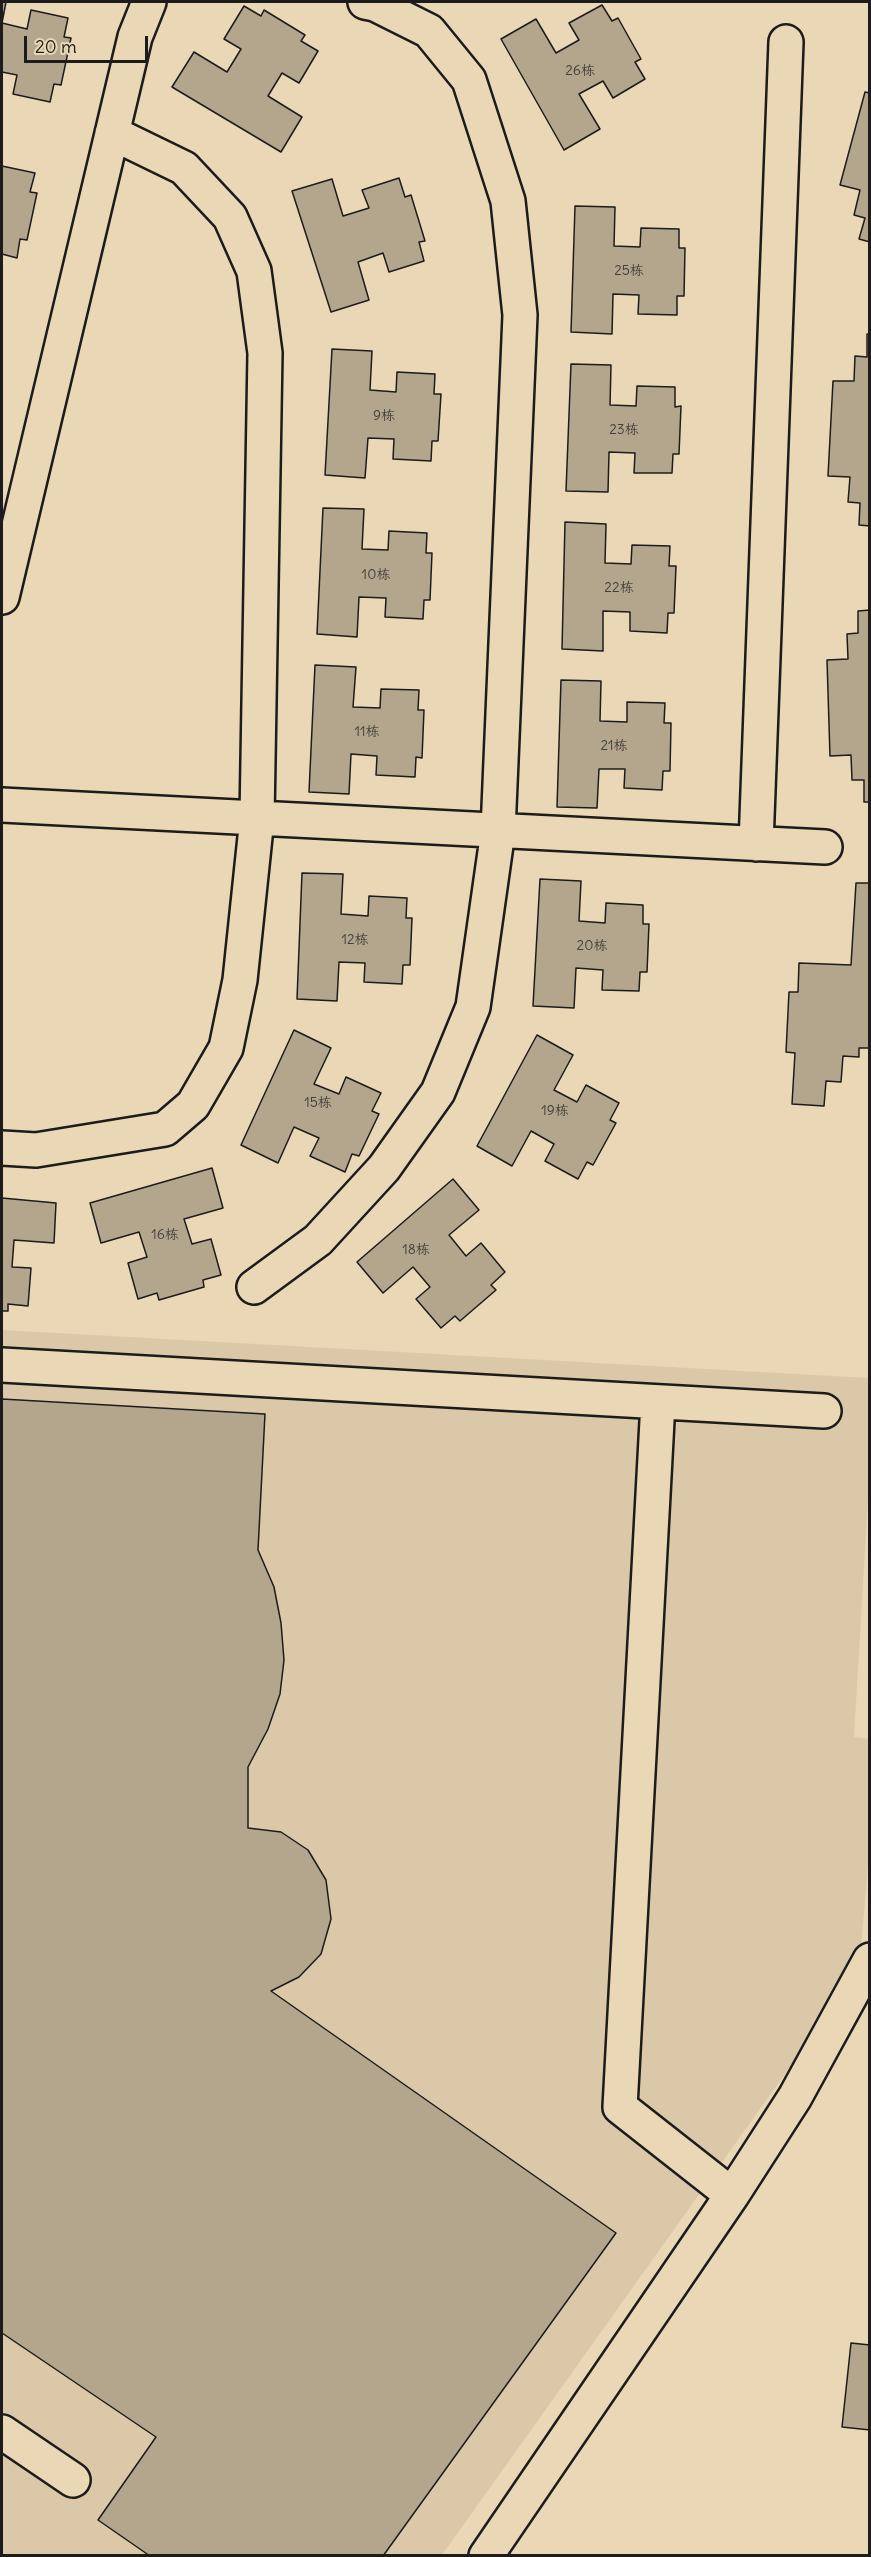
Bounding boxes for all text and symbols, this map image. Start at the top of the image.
scale bar [27,24,152,62]
text: 20 m [35,35,77,58]
house number: 26栋 [565,63,595,79]
house number: 25栋 [614,263,644,279]
house number: 9栋 [373,408,395,424]
house number: 23栋 [609,422,639,438]
house number: 10栋 [362,567,390,583]
house number: 22栋 [604,580,634,596]
house number: 11栋 [354,724,380,740]
house number: 21栋 [600,738,628,754]
house number: 12栋 [341,932,369,948]
house number: 20栋 [577,938,607,954]
house number: 15栋 [304,1095,332,1111]
house number: 19栋 [541,1103,569,1119]
house number: 16栋 [151,1227,179,1243]
house number: 18栋 [402,1242,430,1258]

